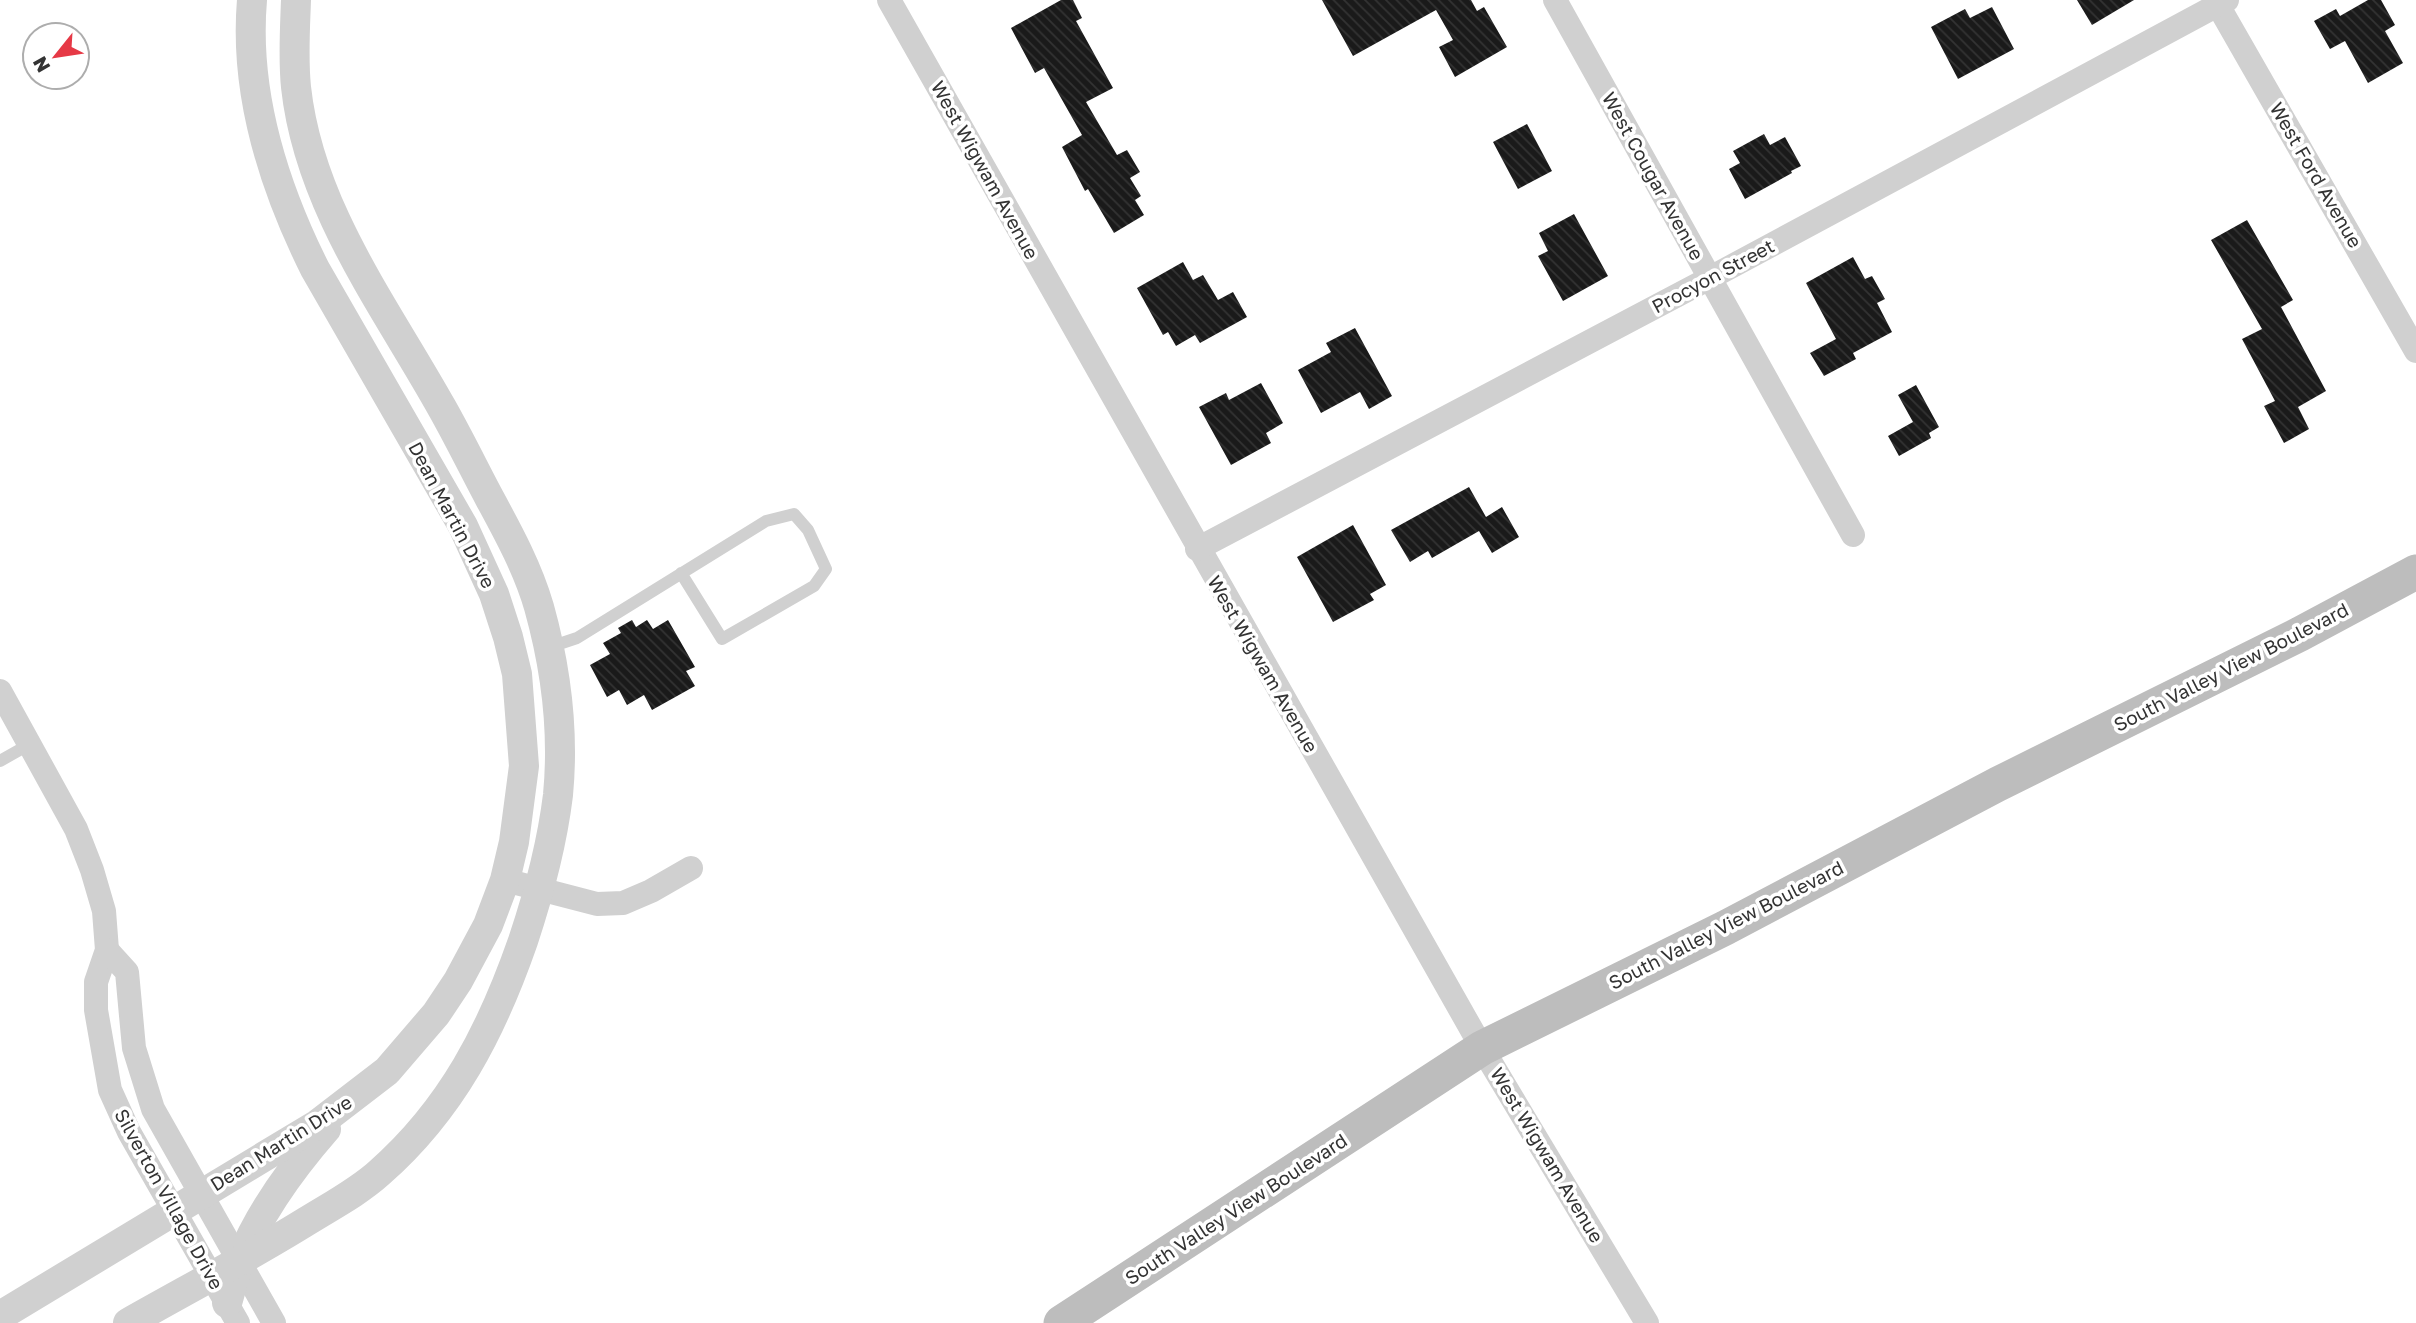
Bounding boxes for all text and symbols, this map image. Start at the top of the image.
north arrow [21,21,91,91]
text: N [27,53,54,77]
street label: West Wigwam Avenue [927,77,1044,263]
street label: West Cougar Avenue [1598,88,1709,264]
street label: West Ford Avenue [2265,98,2367,252]
street label: Procyon Street [1648,234,1778,317]
street label: Dean Martin Drive [404,438,501,592]
street label: West Wigwam Avenue [1203,571,1323,756]
street label: South Valley View Boulevard [2110,597,2352,736]
street label: South Valley View Boulevard [1605,855,1847,994]
street label: West Wigwam Avenue [1486,1063,1609,1247]
street label: Dean Martin Drive [206,1090,356,1195]
street label: Silverton Village Drive [110,1105,229,1293]
street label: South Valley View Boulevard [1120,1128,1351,1289]

